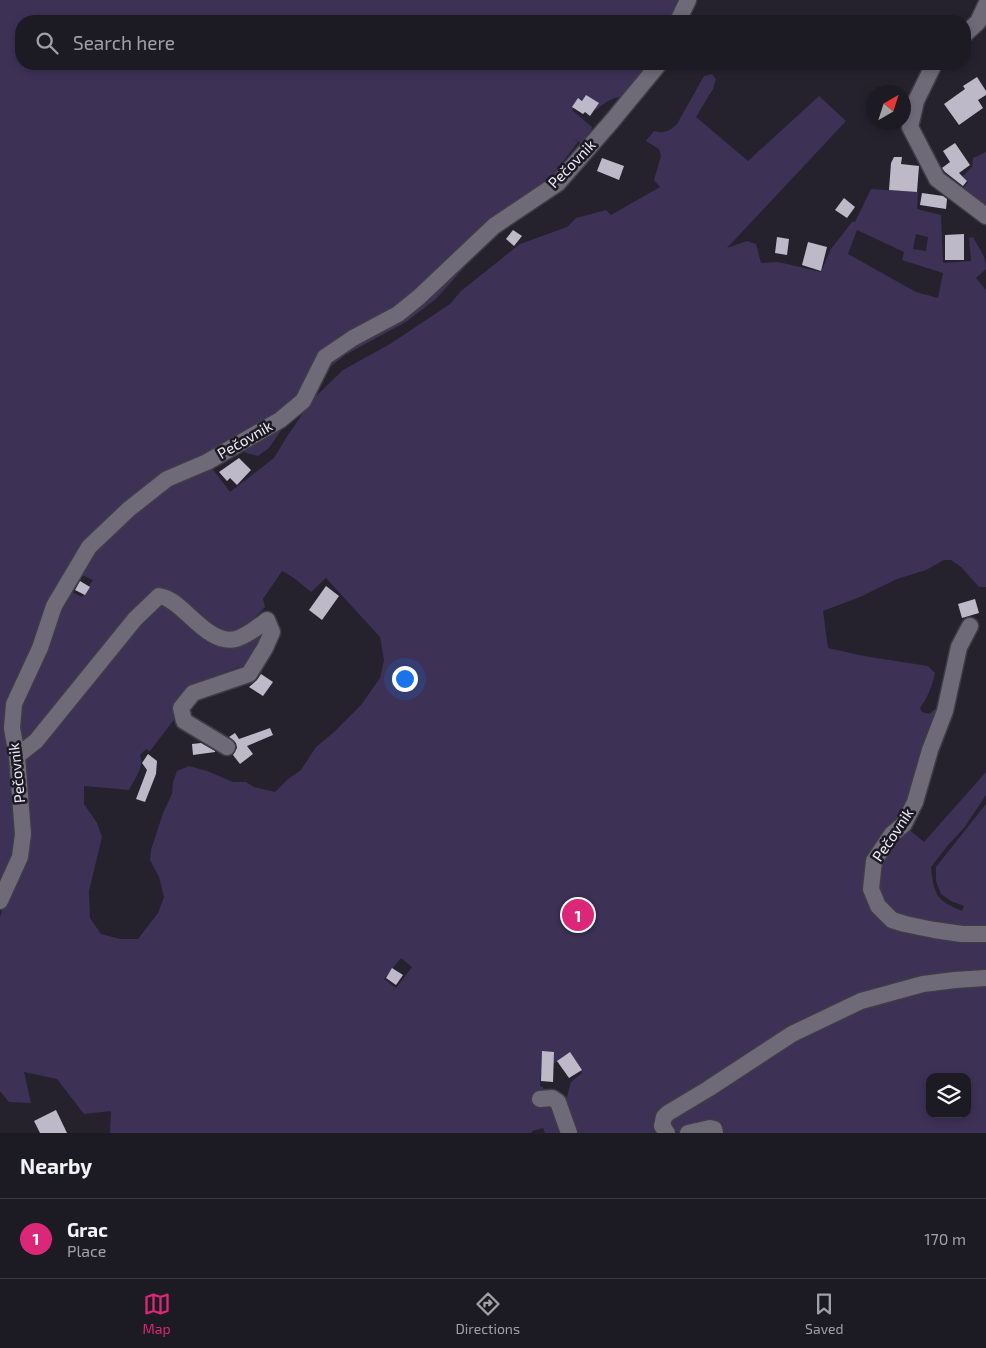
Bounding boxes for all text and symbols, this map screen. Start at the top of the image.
search box [15,15,971,70]
icon: search [33,29,61,57]
text: Search here [73,31,175,54]
north arrow [866,85,911,130]
street label: Pečovnik [544,135,599,191]
street label: Pečovnik [214,416,276,462]
your location [392,666,418,692]
street label: Pečovnik [4,742,28,804]
street label: Pečovnik [868,804,917,865]
pin: 1 [562,896,594,934]
map controls [926,1073,971,1118]
button: layers [926,1073,971,1118]
text: Nearby [20,1153,92,1178]
text: Grac [67,1218,108,1241]
text: 1 [33,1229,39,1248]
text: 170 m [924,1229,966,1248]
text: Place [67,1241,106,1260]
tab: Map [142,1290,171,1337]
tab: Directions [456,1290,520,1337]
tab: Saved [805,1290,844,1337]

